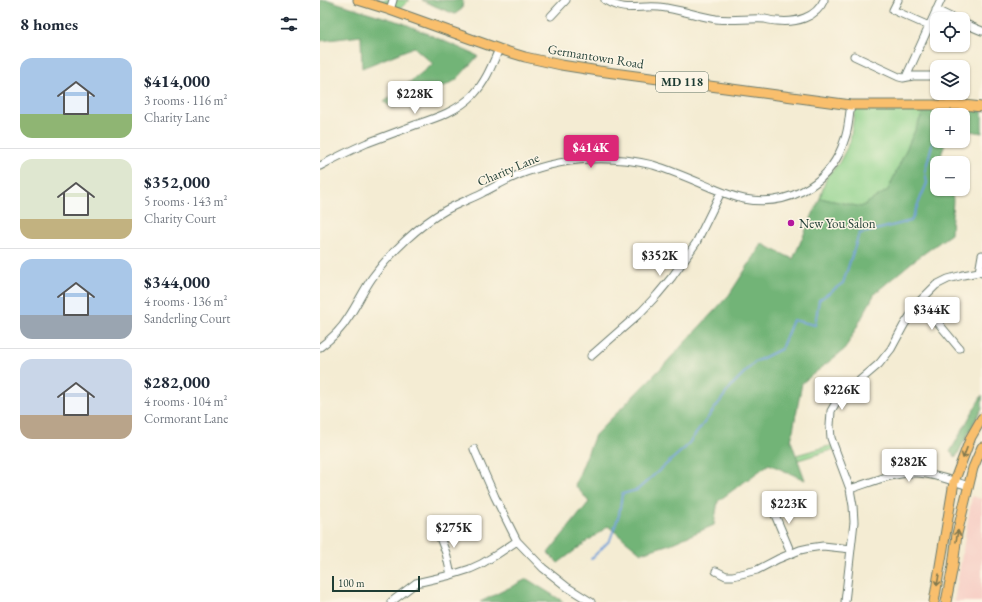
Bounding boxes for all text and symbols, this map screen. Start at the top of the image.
map controls [930,12,970,196]
button: locate [930,12,970,52]
text: 8 homes [20,13,78,35]
icon: filters [278,13,300,35]
street label: Germantown Road [547,41,646,73]
button: layers [930,60,970,100]
text: $414,000 [144,70,210,92]
road number: MD 118 [656,72,708,92]
icon: home [52,74,100,122]
pin: $228K [387,81,443,115]
text: $228K [397,85,433,102]
text: 3 rooms · 116 m² [144,92,228,109]
button: + [930,108,970,148]
text: Charity Lane [144,109,210,126]
pin: $414K [563,135,619,169]
text: $414K [573,139,609,156]
street label: Charity Lane [475,149,542,190]
button: − [930,156,970,196]
text: $352,000 [144,171,210,193]
icon: home [52,175,100,223]
text: 5 rooms · 143 m² [144,193,228,210]
text: Charity Court [144,210,216,227]
place label: New You Salon [799,215,876,232]
marker: New You Salon [786,218,796,228]
pin: $352K [632,243,688,277]
text: $352K [642,247,678,264]
text: $344,000 [144,271,210,293]
icon: home [52,275,100,323]
text: 4 rooms · 136 m² [144,293,228,310]
pin: $344K [904,297,960,331]
text: $344K [914,301,950,318]
text: Sanderling Court [144,310,230,327]
text: $282,000 [144,371,210,393]
icon: home [52,375,100,423]
pin: $226K [814,377,870,411]
text: $226K [824,381,860,398]
text: 4 rooms · 104 m² [144,393,228,410]
text: Cormorant Lane [144,410,228,427]
one-way arrow [960,447,968,459]
pin: $282K [881,449,937,483]
text: $282K [891,453,927,470]
pin: $223K [761,491,817,525]
text: $223K [771,495,807,512]
pin: $275K [426,515,482,549]
text: $275K [436,519,472,536]
one-way arrow [953,530,961,543]
one-way arrow [934,573,942,586]
scale bar [332,574,420,593]
text: 100 m [338,576,365,590]

